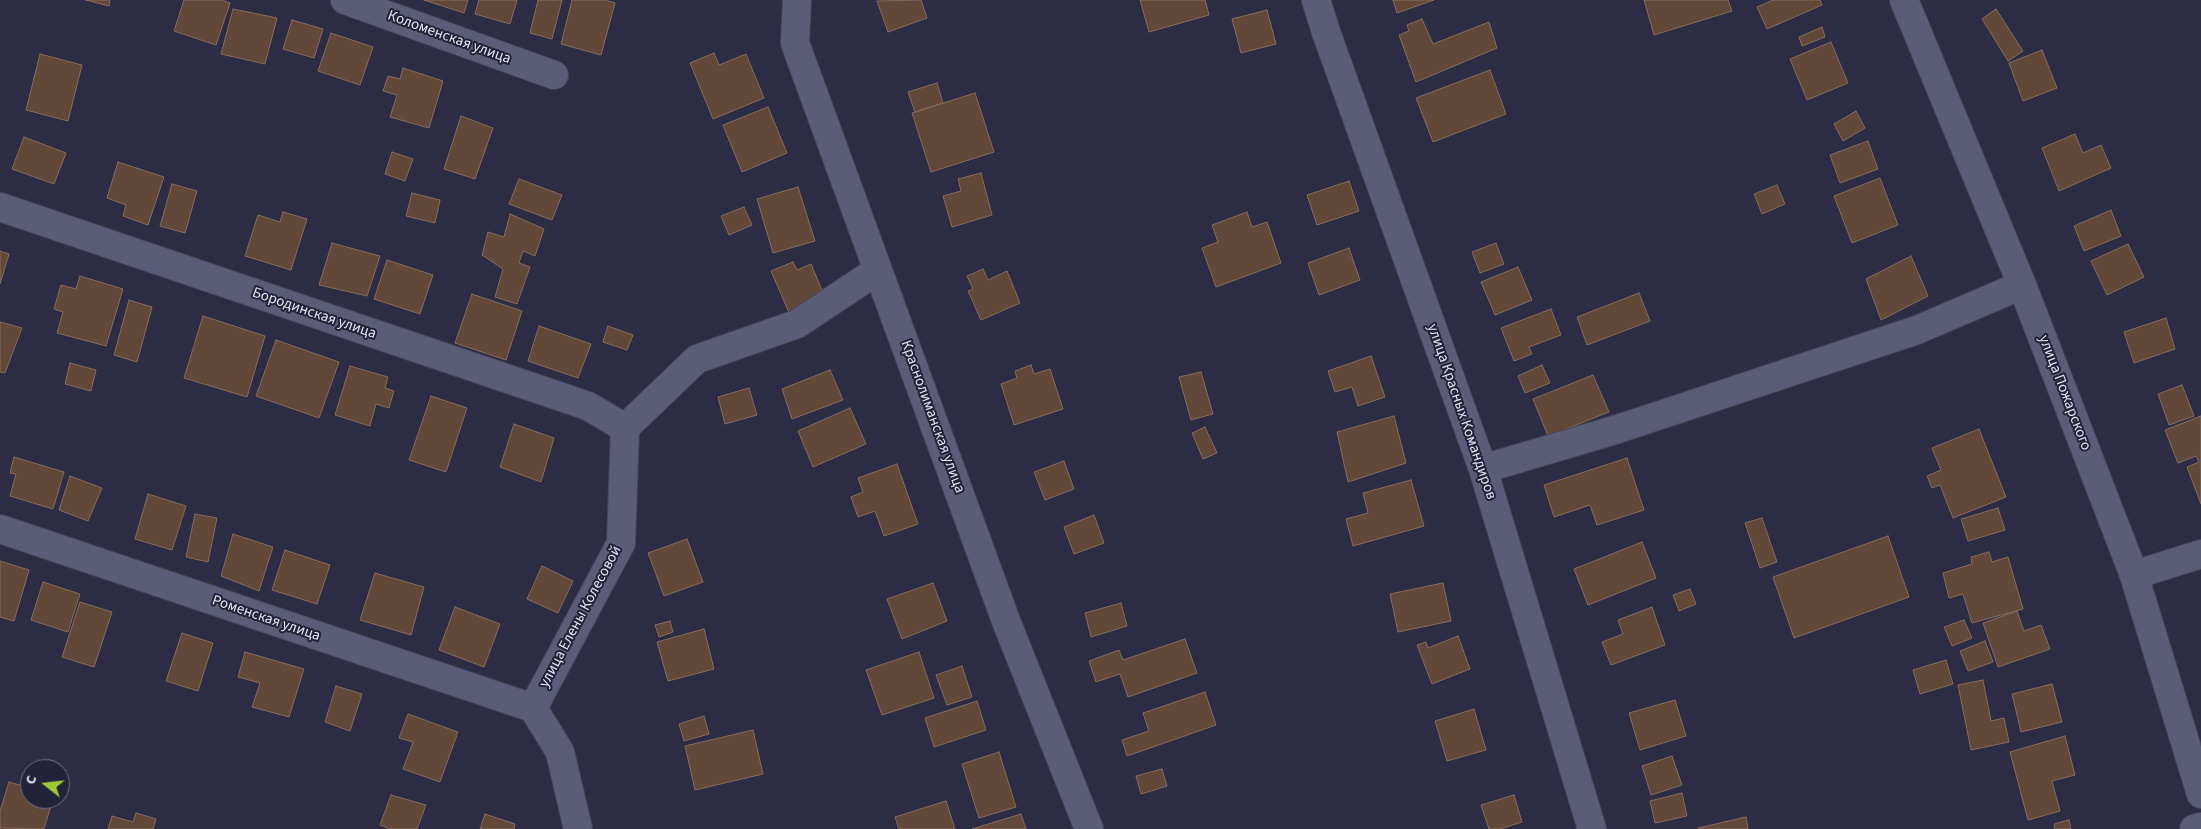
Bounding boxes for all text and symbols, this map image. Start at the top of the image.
street label: Коломенская улица [385,7,513,69]
street label: Бородинская улица [250,284,378,344]
street label: улица Красных Командиров [1422,322,1500,502]
street label: улица Пожарского [2034,333,2094,453]
street label: Краснолиманская улица [896,338,968,496]
street label: улица Елены Колесовой [536,543,626,691]
street label: Роменская улица [209,592,323,646]
north arrow [20,759,70,809]
text: С [21,773,42,787]

